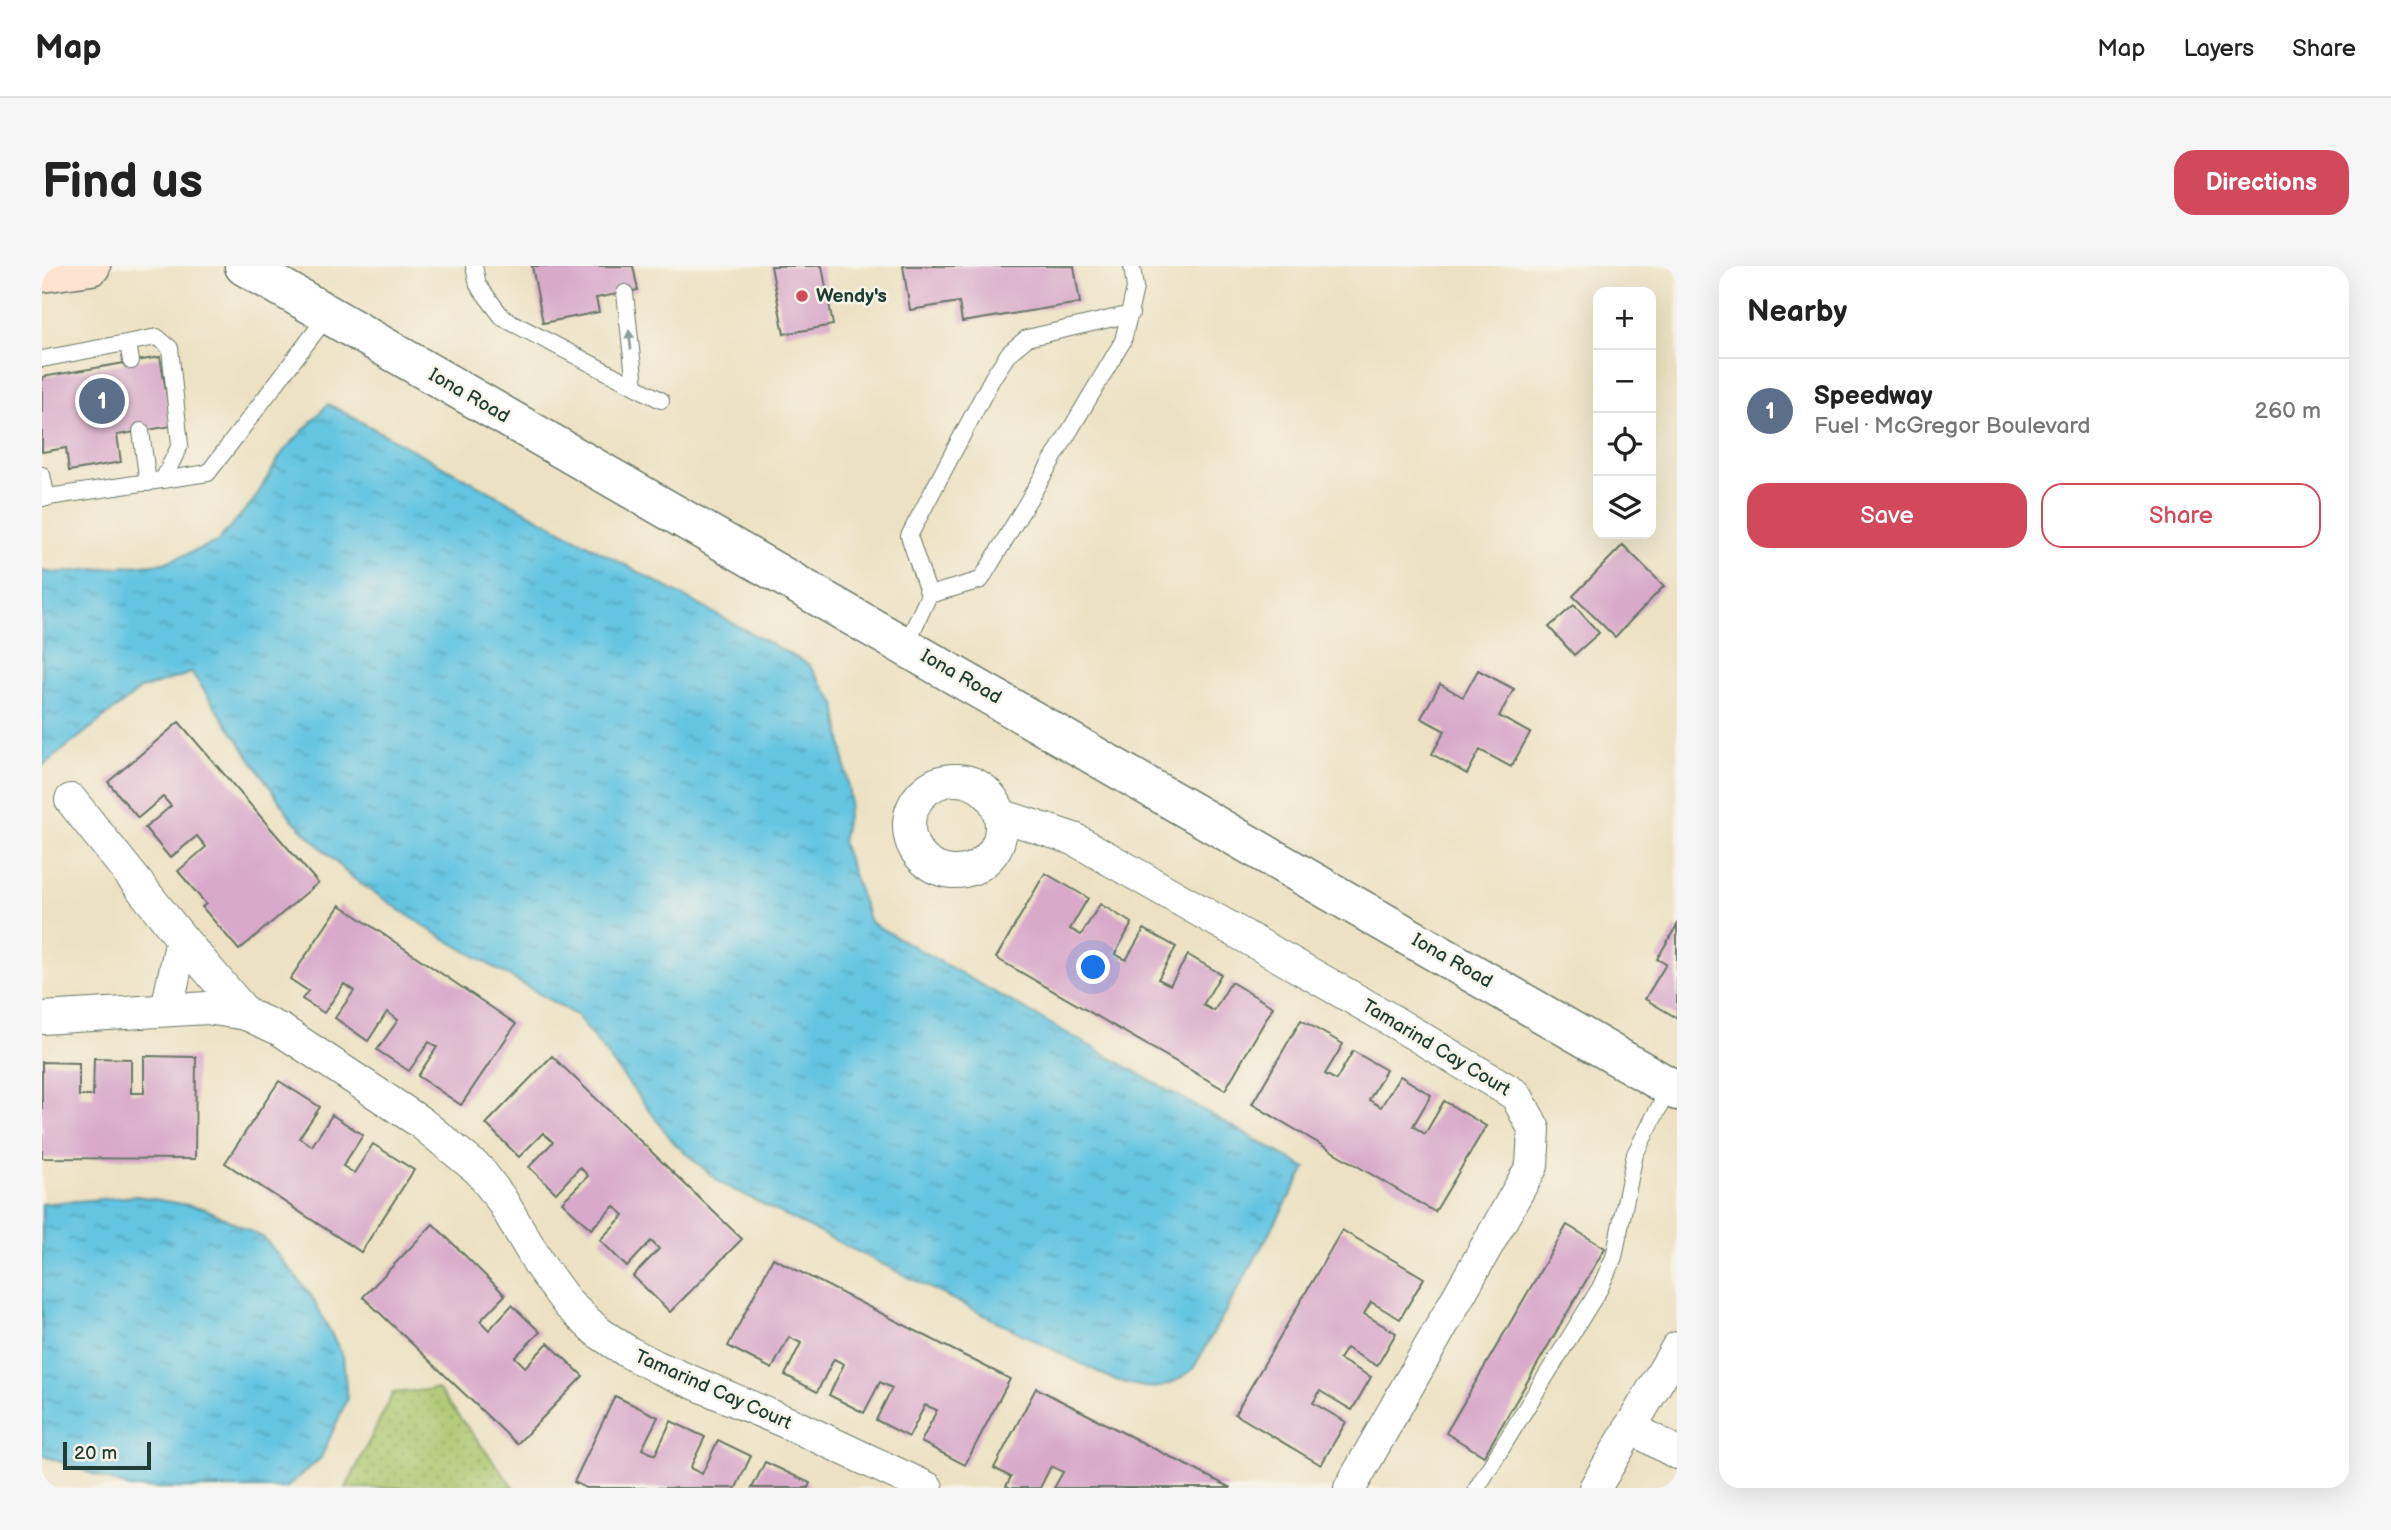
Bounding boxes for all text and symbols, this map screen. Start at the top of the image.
text: Map [35,28,101,68]
text: Map [2097,34,2145,63]
text: Layers [2183,34,2254,63]
text: Share [2292,34,2356,63]
button: Directions [2174,150,2349,215]
text: Find us [42,153,203,212]
place label: Wendy's [816,285,887,308]
map controls [1593,287,1656,539]
button: + [1593,287,1656,350]
marker: Wendy's [794,288,810,304]
text: Nearby [1747,294,1847,330]
one-way arrow [624,328,635,350]
button: − [1593,350,1656,413]
street label: Iona Road [425,364,513,428]
pin: 1 [79,375,125,427]
text: Speedway [1814,381,1933,412]
text: 1 [1765,397,1775,425]
text: 260 m [2255,397,2321,425]
text: Fuel · McGregor Boulevard [1814,412,2090,440]
button: locate [1593,413,1656,476]
button: layers [1593,476,1656,539]
button: Save [1747,483,2027,548]
button: Share [2041,483,2321,548]
street label: Iona Road [917,645,1005,709]
street label: Iona Road [1408,929,1496,993]
your location [1076,950,1110,984]
street label: Tamarind Cay Court [1358,995,1515,1101]
street label: Tamarind Cay Court [631,1345,795,1435]
scale bar [63,1439,150,1471]
text: 20 m [74,1442,117,1465]

